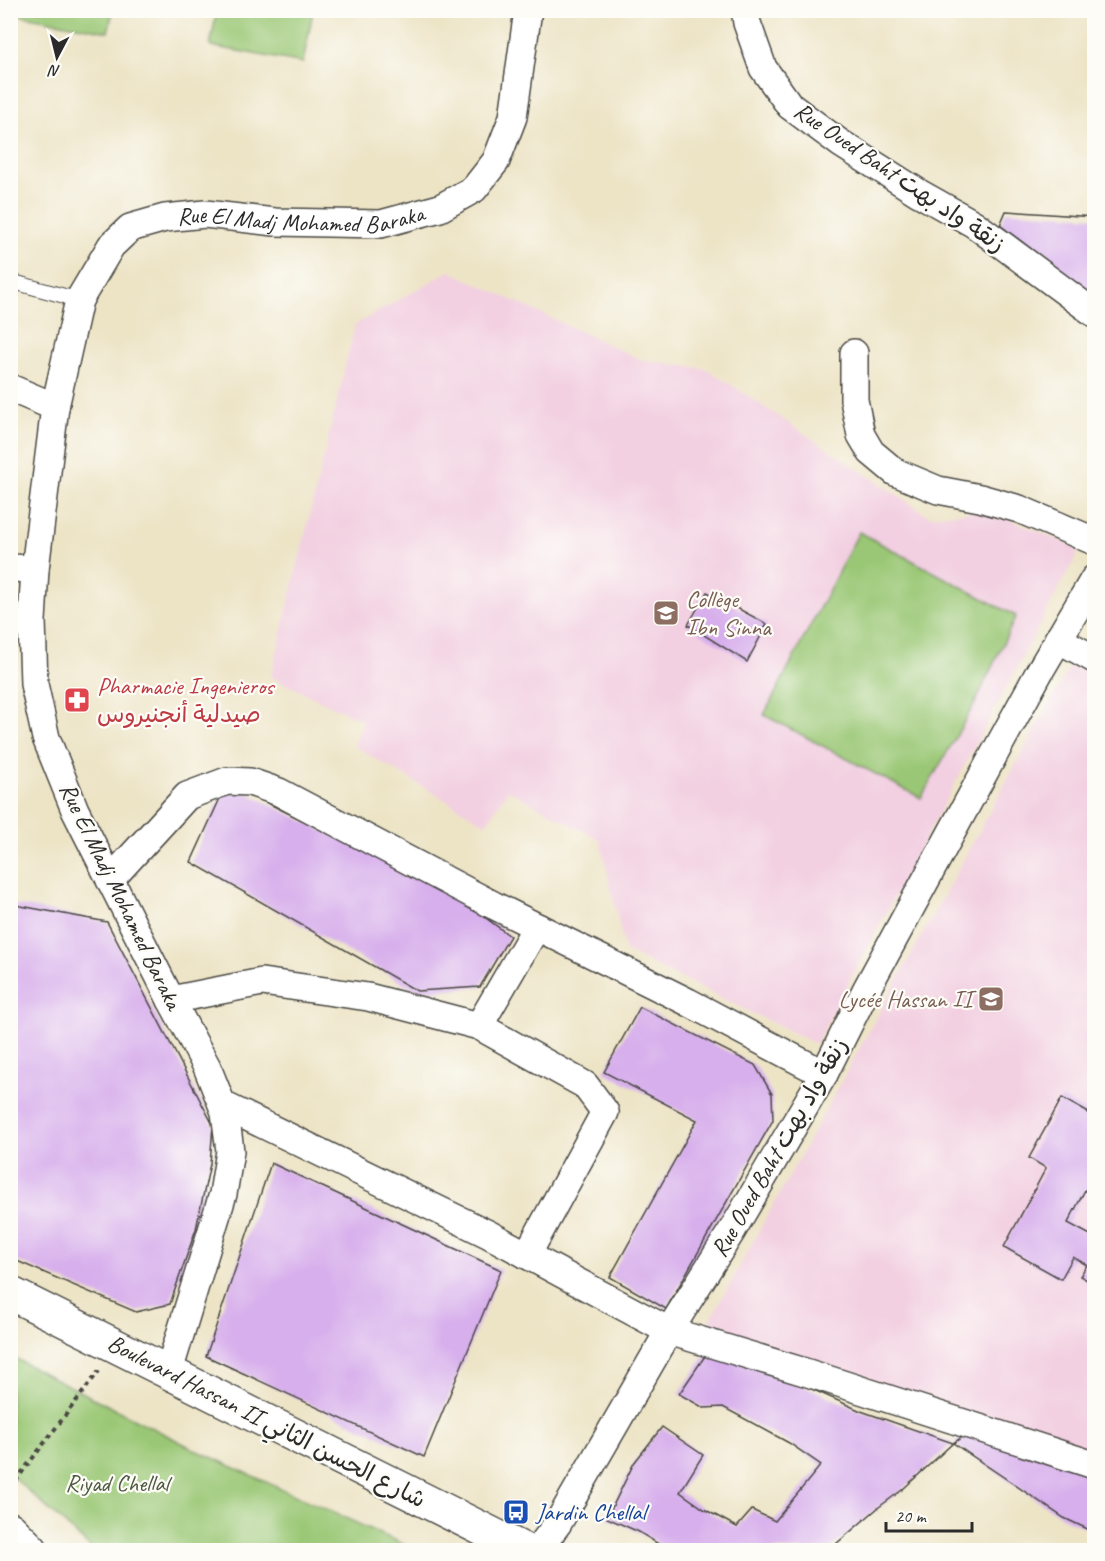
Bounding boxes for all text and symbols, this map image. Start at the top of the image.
north arrow [27,27,87,87]
text: N [46,60,61,81]
street label: Rue Oued Baht زنقة واد بهت [789,95,1011,259]
street label: Rue El Madj Mohamed Baraka [175,197,430,239]
place label: Collège Ibn Sinna [686,584,772,642]
school or university icon: Collège Ibn Sinna [651,598,681,628]
place label: Pharmacie Ingenieros صيدلية أنجنيروس [97,671,275,729]
pharmacy icon: Pharmacie Ingenieros صيدلية أنجنيروس [62,685,92,715]
street label: Rue El Madj Mohamed Baraka [53,778,190,1016]
place label: Lycée Hassan II [839,984,977,1014]
school or university icon: Lycée Hassan II [976,984,1006,1014]
street label: Rue Oued Baht زنقة واد بهت [704,1032,854,1262]
street label: Boulevard Hassan II شارع الحسن الثاني [100,1328,431,1520]
park label: Riyad Chellal [65,1468,173,1498]
scale bar [886,1495,972,1533]
bus stop icon: Jardin Chellal [501,1497,531,1527]
place label: Jardin Chellal [535,1497,650,1527]
text: 20 m [895,1505,928,1527]

